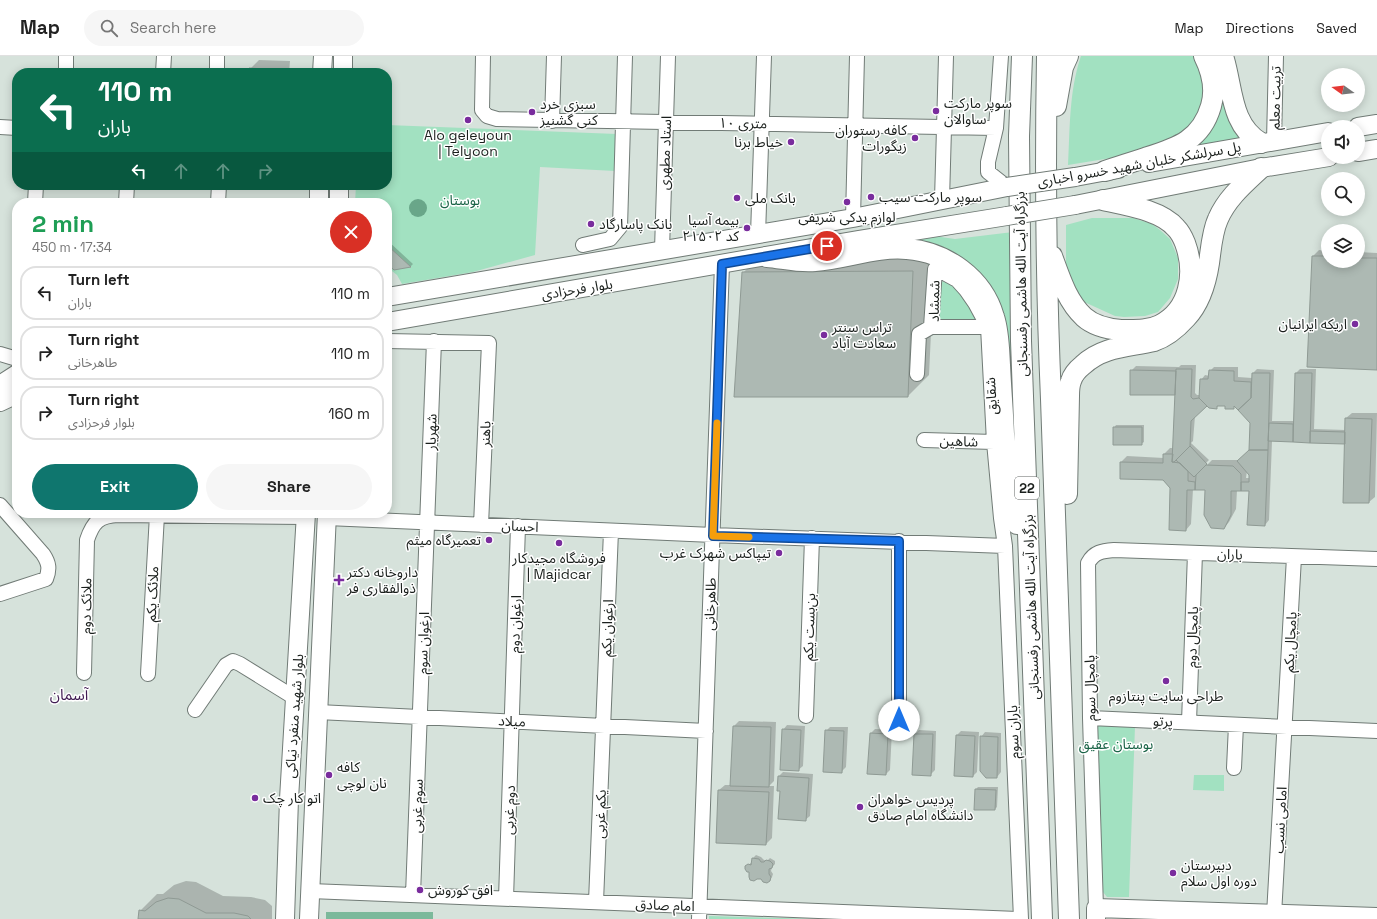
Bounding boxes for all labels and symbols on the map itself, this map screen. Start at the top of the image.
street label: تربیت معلم [1265,66,1287,130]
north arrow [1321,68,1365,112]
place label: سوپر مارکت ساوالان [944,94,1012,128]
place label: سبزی خرد کنی گشنیز [539,95,598,129]
marker: سوپر مارکت ساوالان [931,106,941,116]
marker: سبزی خرد کنی گشنیز [527,107,537,117]
street label: ۱۰ متری [719,114,767,132]
marker: Alo geleyoun | Telyoon [463,115,473,125]
street label: استاد مطهری [655,115,675,191]
place label: کافه رستوران زیگورات [835,121,907,155]
place label: Alo geleyoun | Telyoon [424,126,512,160]
place label: خیاط برنا [734,133,783,151]
marker: کافه رستوران زیگورات [910,133,920,143]
marker: خیاط برنا [786,137,796,147]
street label: پل سرلشکر خلبان شهید خسرو اخباری [1036,137,1242,192]
place label: سوپر مارکت سیب [879,188,982,207]
place label: بانک ملی [745,189,796,207]
park label: بوستان [440,191,480,209]
street label: بزرگراه آیت الله هاشمی رفسنجانی [1010,191,1032,377]
marker: سوپر مارکت سیب [866,192,876,202]
marker: بانک ملی [732,193,742,203]
marker: لوازم یدکی شریفی [842,197,852,207]
place label: لوازم یدکی شریفی [798,208,896,228]
place label: بیمه آسیا کد ۲۱۵۰۲ [682,211,739,245]
place label: بانک پاسارگاد [599,215,672,234]
marker: بانک پاسارگاد [586,219,596,229]
marker: بیمه آسیا کد ۲۱۵۰۲ [742,223,752,233]
pin [810,229,844,263]
street label: بلوار فرحزادی [540,274,614,304]
street label: شمشاد [925,280,943,322]
place label: اریکه ایرانیان [1279,315,1347,333]
place label: تراس سنتر سعادت آباد [831,318,896,352]
marker: اریکه ایرانیان [1350,319,1360,329]
marker: تراس سنتر سعادت آباد [819,330,829,340]
street label: شقایق [981,377,1002,415]
street label: شهریار [421,413,441,452]
street label: باهنر [476,420,494,448]
street label: شاهین [939,431,979,451]
road number: 22 [1015,477,1039,499]
street label: بزرگراه آیت الله هاشمی رفسنجانی [1019,514,1043,700]
street label: احسان [501,516,539,536]
place label: تعمیرگاه میثم [406,531,481,551]
marker: تعمیرگاه میثم [484,535,494,545]
marker: فروشگاه مجیدکار | Majidcar [554,538,564,548]
place label: تیپاکس شهرک غرب [660,544,771,563]
street label: باران [1217,545,1243,563]
marker: تیپاکس شهرک غرب [774,548,784,558]
place label: فروشگاه مجیدکار | Majidcar [511,549,606,583]
place label: داروخانه دکتر ذوالفقاری فر [346,563,418,597]
street label: ملائک یکم [142,566,164,622]
marker: داروخانه دکتر ذوالفقاری فر [334,575,344,585]
street label: طاهرخانی [700,577,720,631]
street label: ملائک دوم [77,578,97,634]
street label: بن‌بست یکم [799,593,821,661]
street label: ارغوان دوم [505,595,527,653]
street label: ارغوان یکم [597,599,619,657]
street label: پامچال دوم [1182,606,1204,668]
street label: ارغوان سوم [413,611,435,675]
street label: پامچال یکم [1279,611,1303,673]
street label: بلوار شهید منفرد نیاکی [281,653,307,779]
street label: پامچال سوم [1080,655,1102,721]
marker: طراحی سایت پنتازوم [1161,676,1171,686]
district label: آسمان [50,685,89,704]
place label: طراحی سایت پنتازوم [1109,687,1223,707]
position arrow [878,699,920,741]
street label: باران سوم [1003,705,1025,759]
street label: میلاد [498,711,526,731]
street label: پرتو [1152,711,1174,732]
park label: بوستان عقیق [1079,735,1153,754]
place label: کافه نان لوچی [337,758,387,793]
marker: کافه نان لوچی [324,770,334,780]
street label: سوم غربی [407,779,429,833]
street label: دوم غربی [499,785,521,835]
street label: امامی نسب [1269,786,1291,854]
place label: اتو کار چک [263,789,321,808]
street label: یکم غربی [590,789,612,839]
place label: پردیس خواهران دانشگاه امام صادق [868,790,974,826]
marker: اتو کار چک [250,793,260,803]
marker: پردیس خواهران دانشگاه امام صادق [855,802,865,812]
place label: دبیرستان دوره اول سلام [1181,856,1257,892]
marker: دبیرستان دوره اول سلام [1168,868,1178,878]
place label: افق کوروش [428,881,493,900]
marker: افق کوروش [415,885,425,895]
street label: امام صادق [635,895,695,917]

